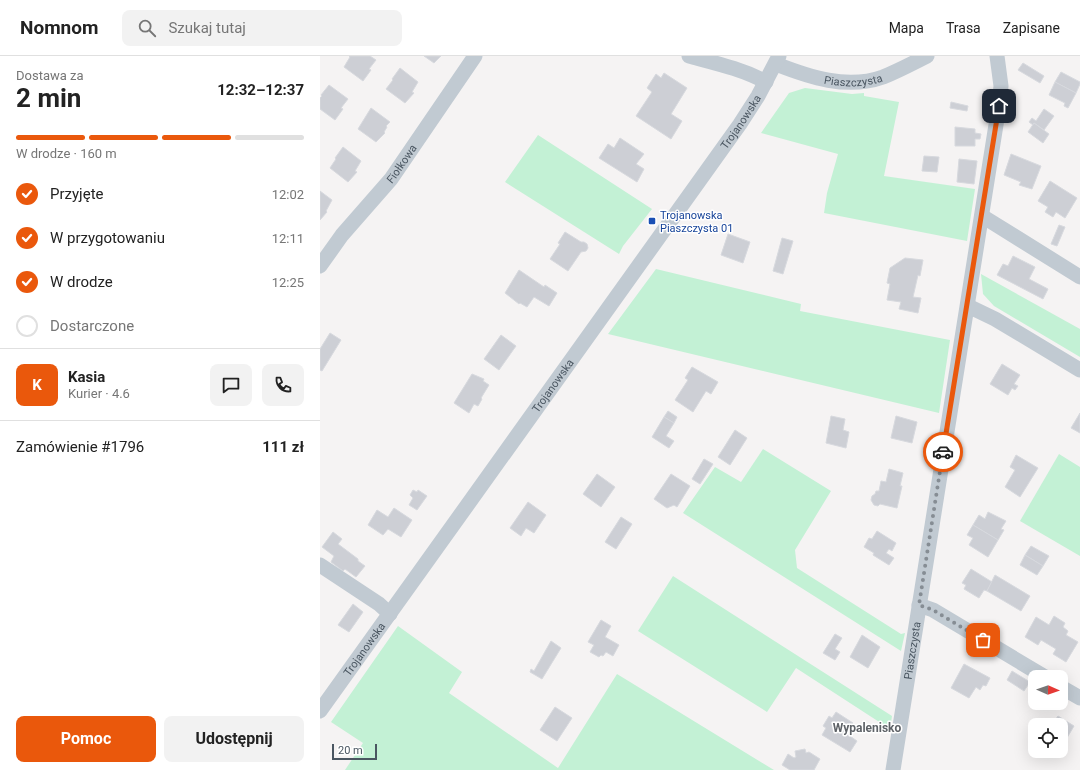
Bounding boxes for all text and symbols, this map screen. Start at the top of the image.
search box [122,10,402,46]
text: Nomnom [20,16,98,39]
icon: search [136,17,158,39]
text: Szukaj tutaj [168,19,246,37]
text: Mapa [889,20,924,36]
text: Trasa [946,20,981,36]
text: Zapisane [1003,20,1060,36]
text: Dostawa za [16,68,84,83]
street label: Piaszczysta [823,72,884,89]
text: 12:32–12:37 [217,81,304,99]
text: 2 min [16,83,81,113]
pin [982,89,1016,123]
street label: Trojanowska [718,93,764,152]
icon: home [988,95,1010,117]
street label: Fiołkowa [384,142,420,186]
text: W drodze · 160 m [16,146,117,161]
icon: check [16,183,38,205]
text: Przyjęte [50,185,104,203]
text: 12:02 [272,187,304,202]
place label: Trojanowska Piaszczysta 01 [660,209,733,235]
marker: Trojanowska Piaszczysta 01 [647,216,657,226]
icon: check [16,227,38,249]
text: W przygotowaniu [50,229,165,247]
text: 12:11 [272,231,304,246]
icon: check [16,271,38,293]
text: W drodze [50,273,113,291]
text: 12:25 [272,275,304,290]
text: Dostarczone [50,317,134,335]
street label: Trojanowska [530,357,577,415]
button: chat [210,364,252,406]
button: phone [262,364,304,406]
text: Kasia [68,368,105,386]
text: K [32,376,42,394]
text: Kurier · 4.6 [68,386,130,401]
courier [923,432,963,472]
text: Zamówienie #1796 [16,438,144,456]
text: 111 zł [262,438,304,456]
icon: car [932,441,954,463]
street label: Trojanowska [341,620,388,679]
street label: Piaszczysta [902,621,924,680]
pin [966,623,1000,657]
icon: bag [972,629,994,651]
north arrow [1028,670,1068,710]
map controls [1028,670,1068,758]
button: Pomoc [16,716,156,762]
button: Udostępnij [164,716,304,762]
button: locate [1028,718,1068,758]
district label: Wypalenisko [833,721,902,735]
scale bar [332,742,377,761]
text: 20 m [338,744,363,757]

